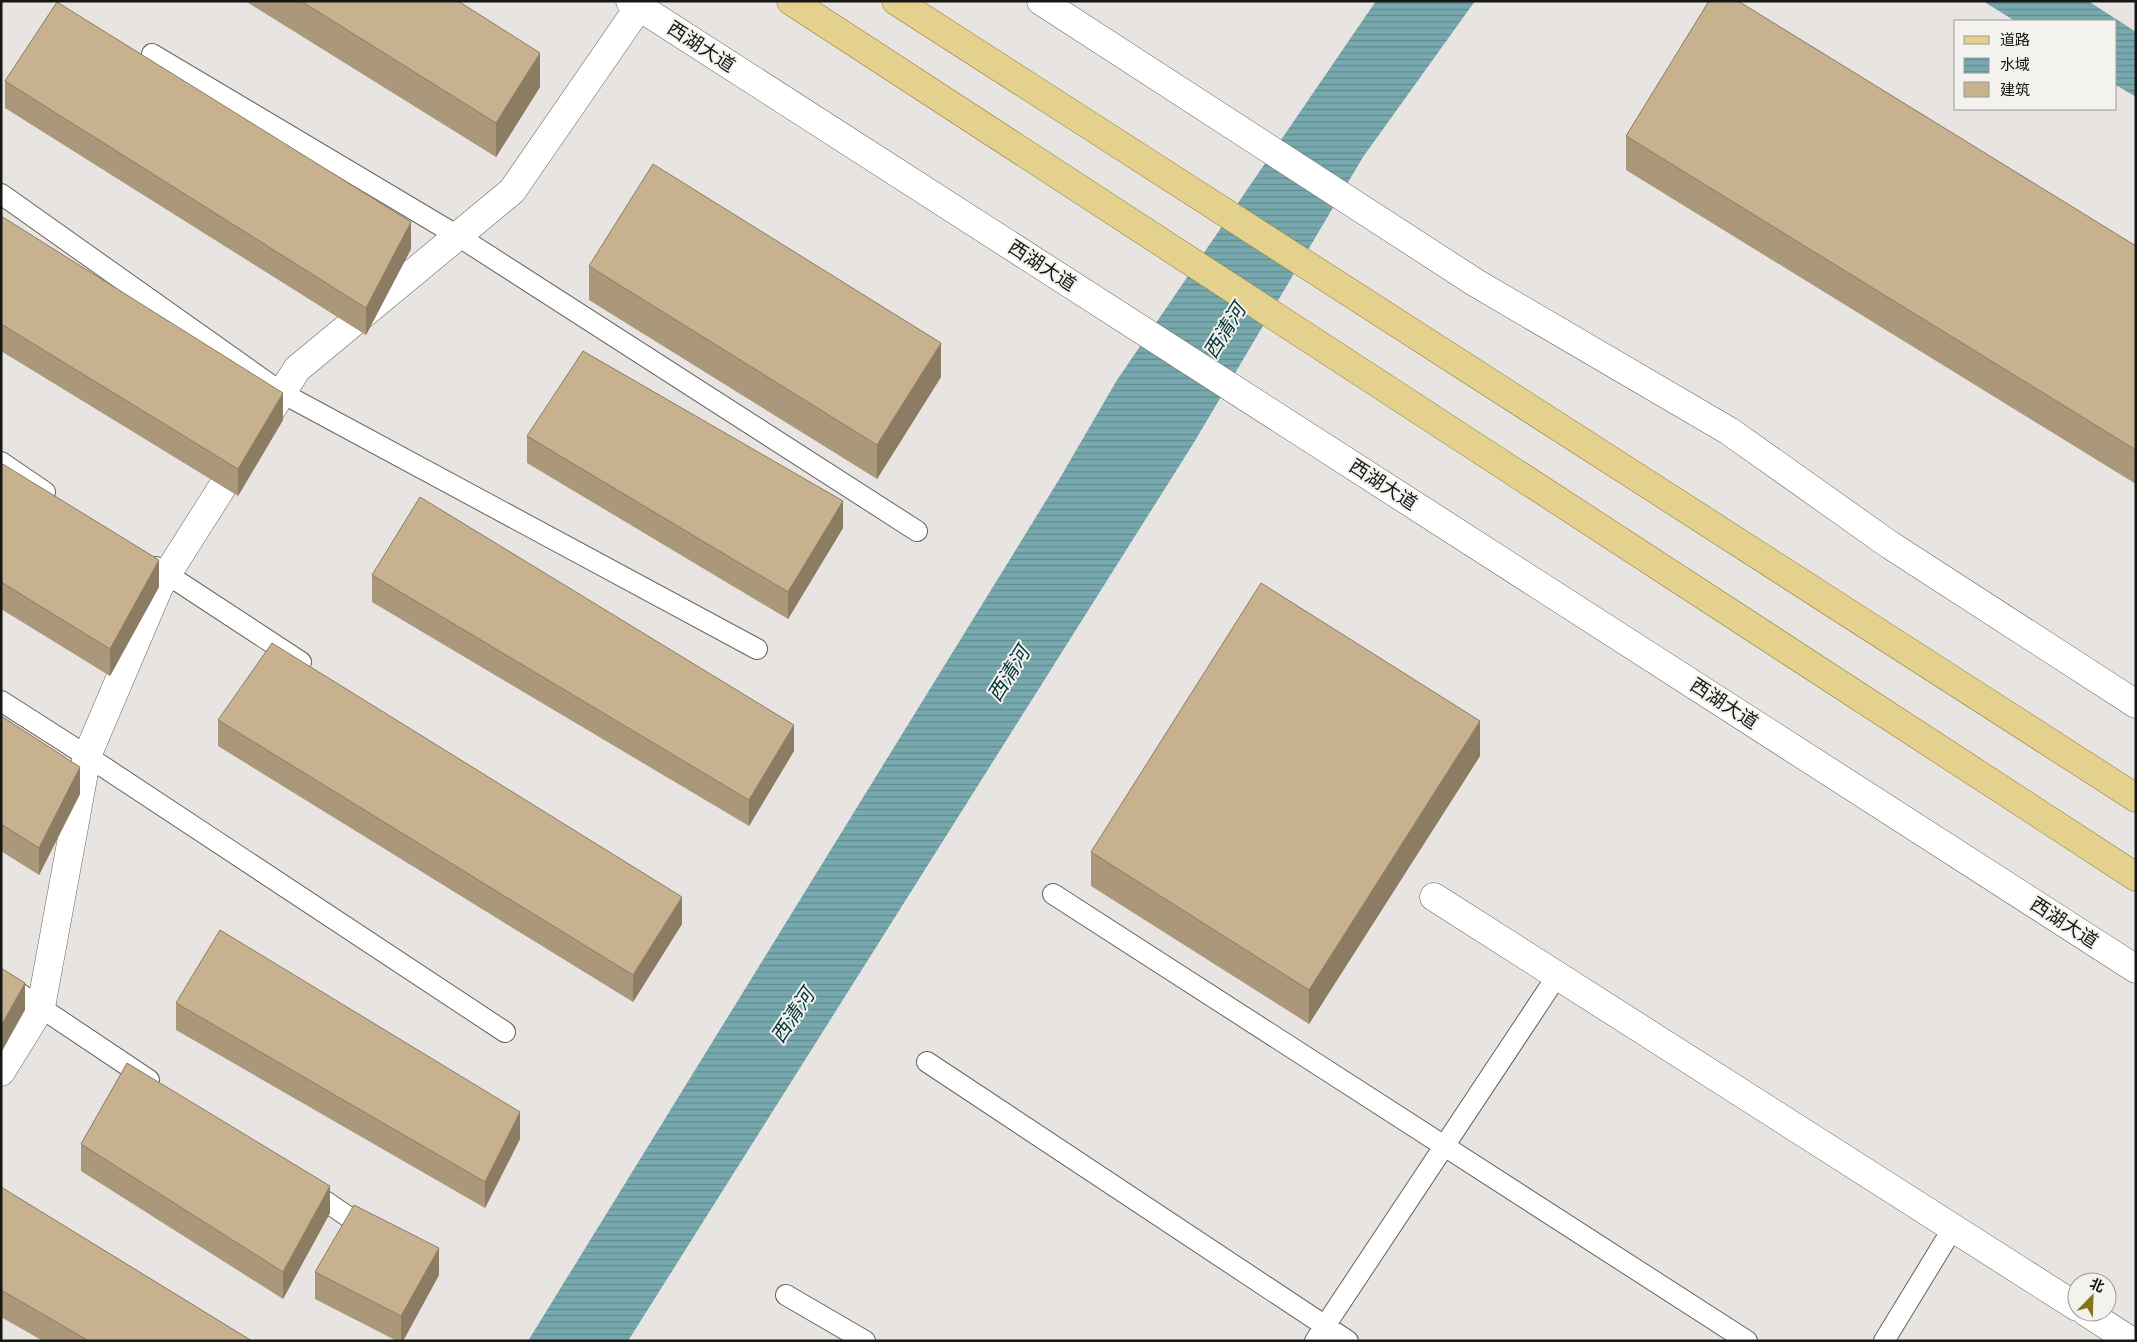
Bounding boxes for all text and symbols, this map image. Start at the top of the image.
street label: 西湖大道 [663,17,739,77]
legend [1954,20,2117,110]
text: 道路 [2000,31,2030,49]
text: 水域 [2000,56,2030,74]
text: 建筑 [2000,81,2030,99]
street label: 西湖大道 [1004,236,1080,296]
water label: 西清河 [1199,296,1253,363]
street label: 西湖大道 [1345,455,1421,515]
water label: 西清河 [983,639,1037,706]
street label: 西湖大道 [1686,674,1762,734]
street label: 西湖大道 [2026,893,2102,953]
water label: 西清河 [767,981,822,1047]
north arrow [2067,1272,2117,1322]
text: 北 [2087,1275,2107,1296]

